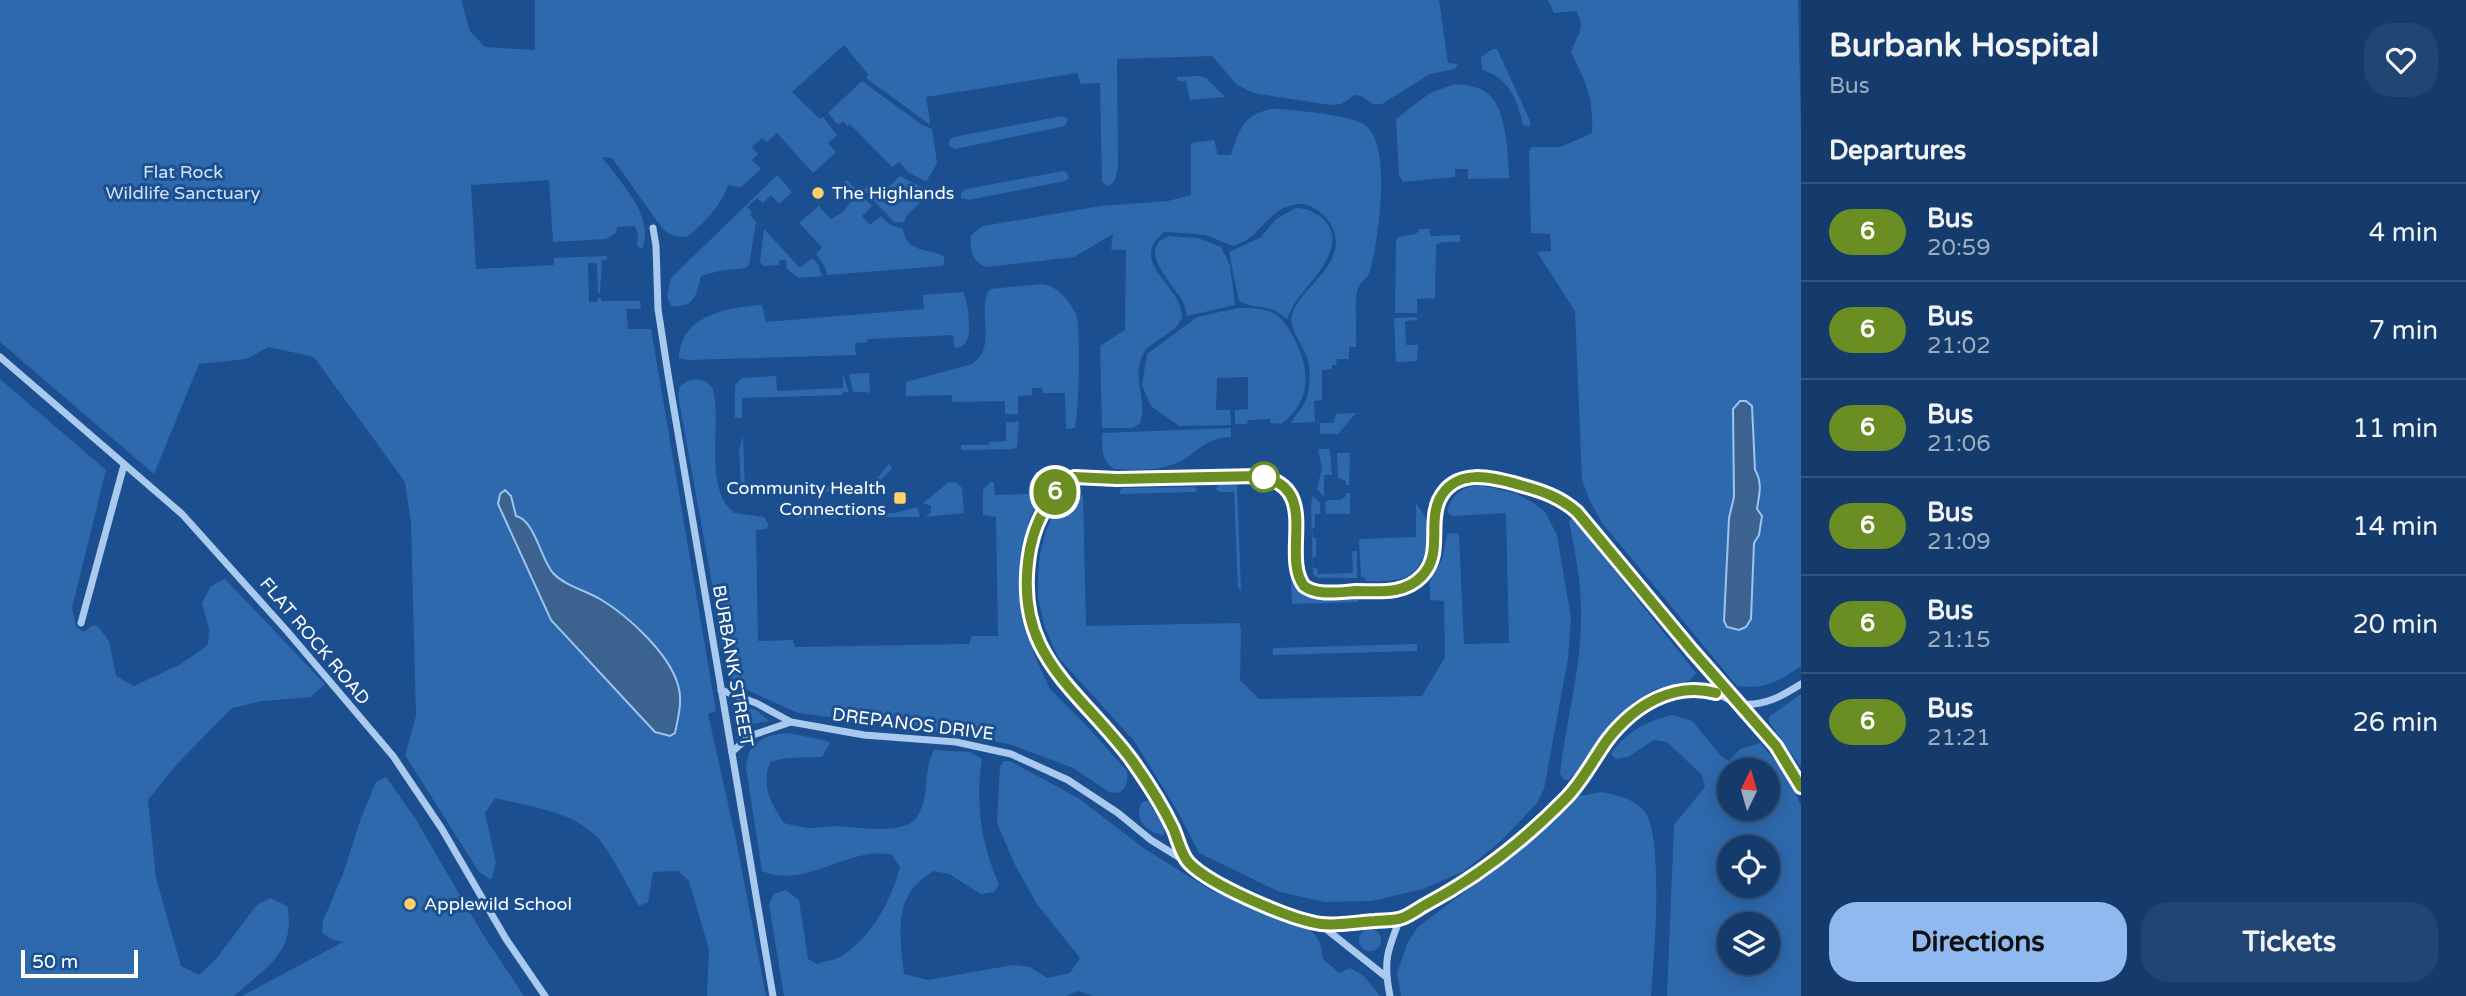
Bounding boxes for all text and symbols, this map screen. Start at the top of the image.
button: heart [2364,23,2438,97]
text: Burbank Hospital [1829,26,2099,65]
text: Bus [1829,72,1870,100]
text: Departures [1829,135,1966,166]
park label: Flat Rock Wildlife Sanctuary [106,161,261,204]
place label: The Highlands [832,182,954,204]
marker: The Highlands [810,185,826,201]
text: Bus [1927,203,1973,234]
text: 6 [1860,217,1875,246]
text: 4 min [2369,217,2438,248]
text: 20:59 [1927,234,1991,262]
text: Bus [1927,301,1973,332]
text: 6 [1860,315,1875,344]
text: 7 min [2369,315,2438,346]
text: 21:02 [1927,332,1991,360]
text: Bus [1927,399,1973,430]
text: 6 [1860,413,1875,442]
text: 11 min [2352,413,2438,444]
text: 21:06 [1927,430,1991,458]
unlabelled marker [1249,462,1279,492]
line badge: 6 [1032,469,1078,515]
place label: Community Health Connections [726,477,886,520]
text: 6 [1047,477,1063,506]
marker: Community Health Connections [892,490,908,506]
text: Bus [1927,497,1973,528]
text: 6 [1860,511,1875,540]
text: 14 min [2352,511,2438,542]
text: 21:09 [1927,528,1991,556]
street label: FLAT ROCK ROAD [255,573,375,709]
street label: BURBANK STREET [708,583,758,749]
text: Bus [1927,595,1973,626]
text: 6 [1860,609,1875,638]
text: 20 min [2352,609,2438,640]
text: 21:15 [1927,626,1991,654]
text: Bus [1927,693,1973,724]
street label: DREPANOS DRIVE [831,703,995,745]
text: 6 [1860,707,1875,736]
text: 26 min [2352,707,2438,738]
text: 21:21 [1927,724,1991,752]
north arrow [1717,758,1780,821]
map controls [1717,758,1780,975]
button: locate [1717,835,1780,898]
place label: Applewild School [424,893,572,915]
marker: Applewild School [402,896,418,912]
button: Directions [1829,902,2127,982]
button: Tickets [2141,902,2438,982]
button: layers [1717,912,1780,975]
scale bar [21,947,138,979]
text: 50 m [32,951,78,973]

